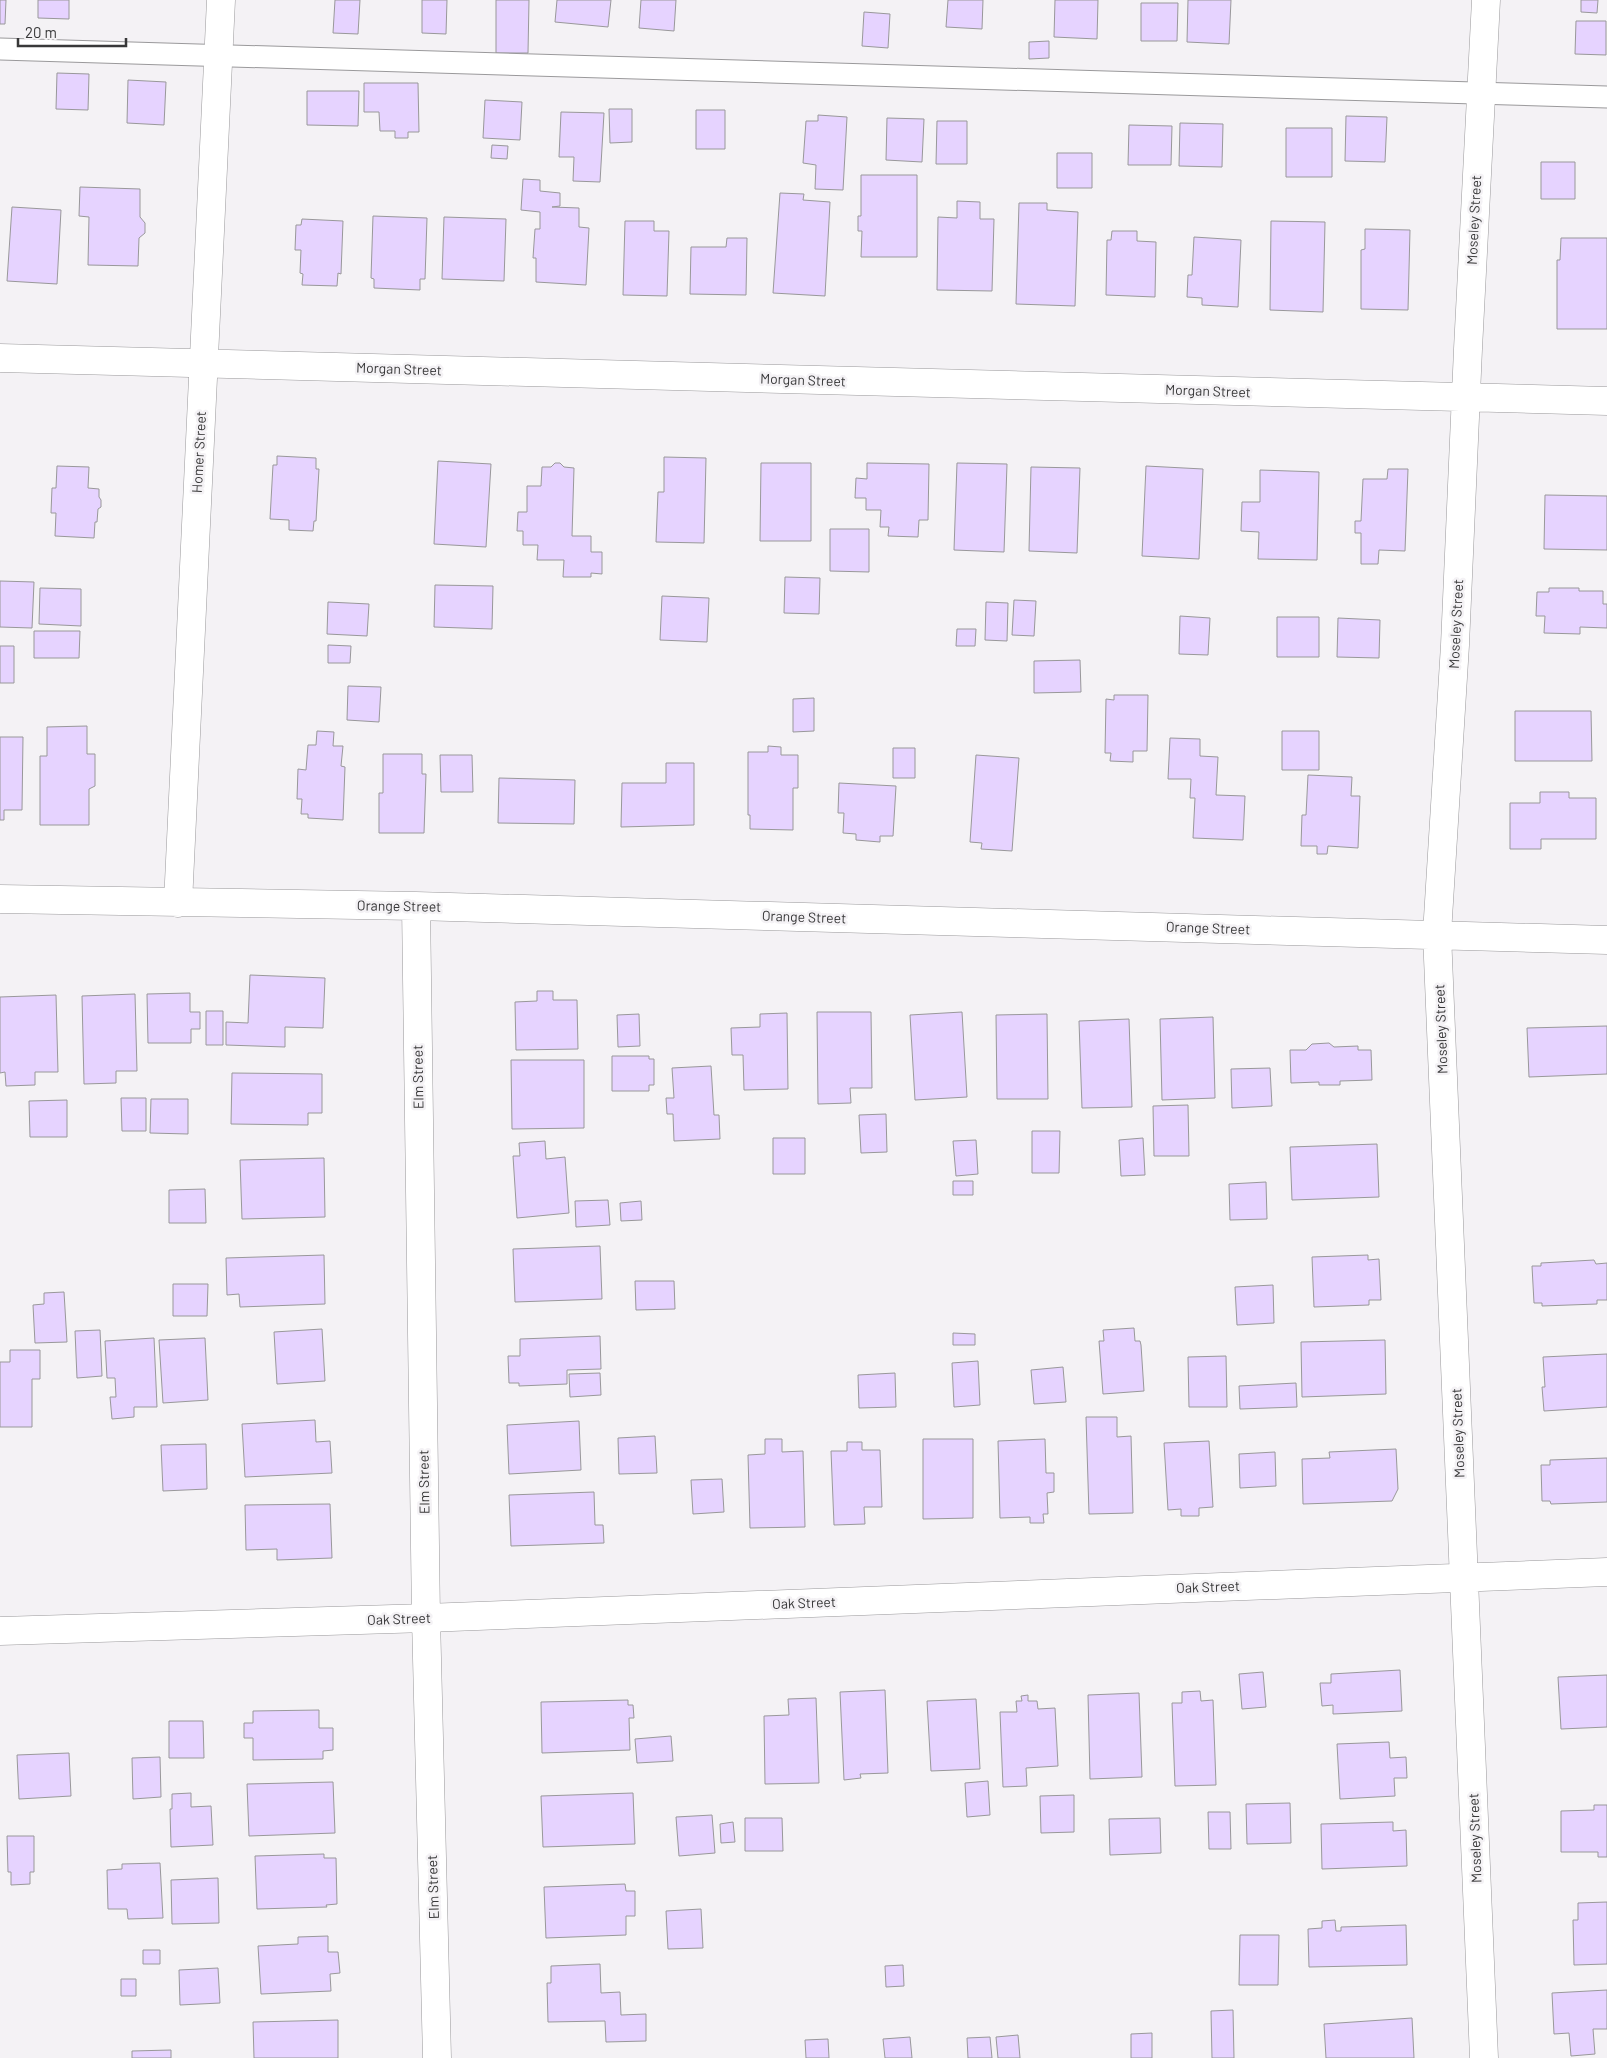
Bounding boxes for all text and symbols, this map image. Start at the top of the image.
scale bar [18,15,125,47]
text: 20 m [25,23,57,41]
street label: Moseley Street [1463,175,1484,265]
street label: Morgan Street [356,359,442,378]
street label: Morgan Street [760,370,846,389]
street label: Morgan Street [1165,381,1251,400]
street label: Homer Street [188,411,209,493]
street label: Moseley Street [1445,579,1466,669]
street label: Orange Street [357,896,441,915]
street label: Orange Street [762,907,847,926]
street label: Orange Street [1166,918,1251,937]
street label: Moseley Street [1430,984,1451,1074]
street label: Elm Street [408,1045,427,1109]
street label: Moseley Street [1447,1388,1468,1478]
street label: Elm Street [414,1450,433,1514]
street label: Oak Street [1176,1577,1240,1596]
street label: Oak Street [772,1593,836,1612]
street label: Oak Street [367,1609,431,1628]
street label: Moseley Street [1464,1793,1485,1883]
street label: Elm Street [423,1855,442,1919]

